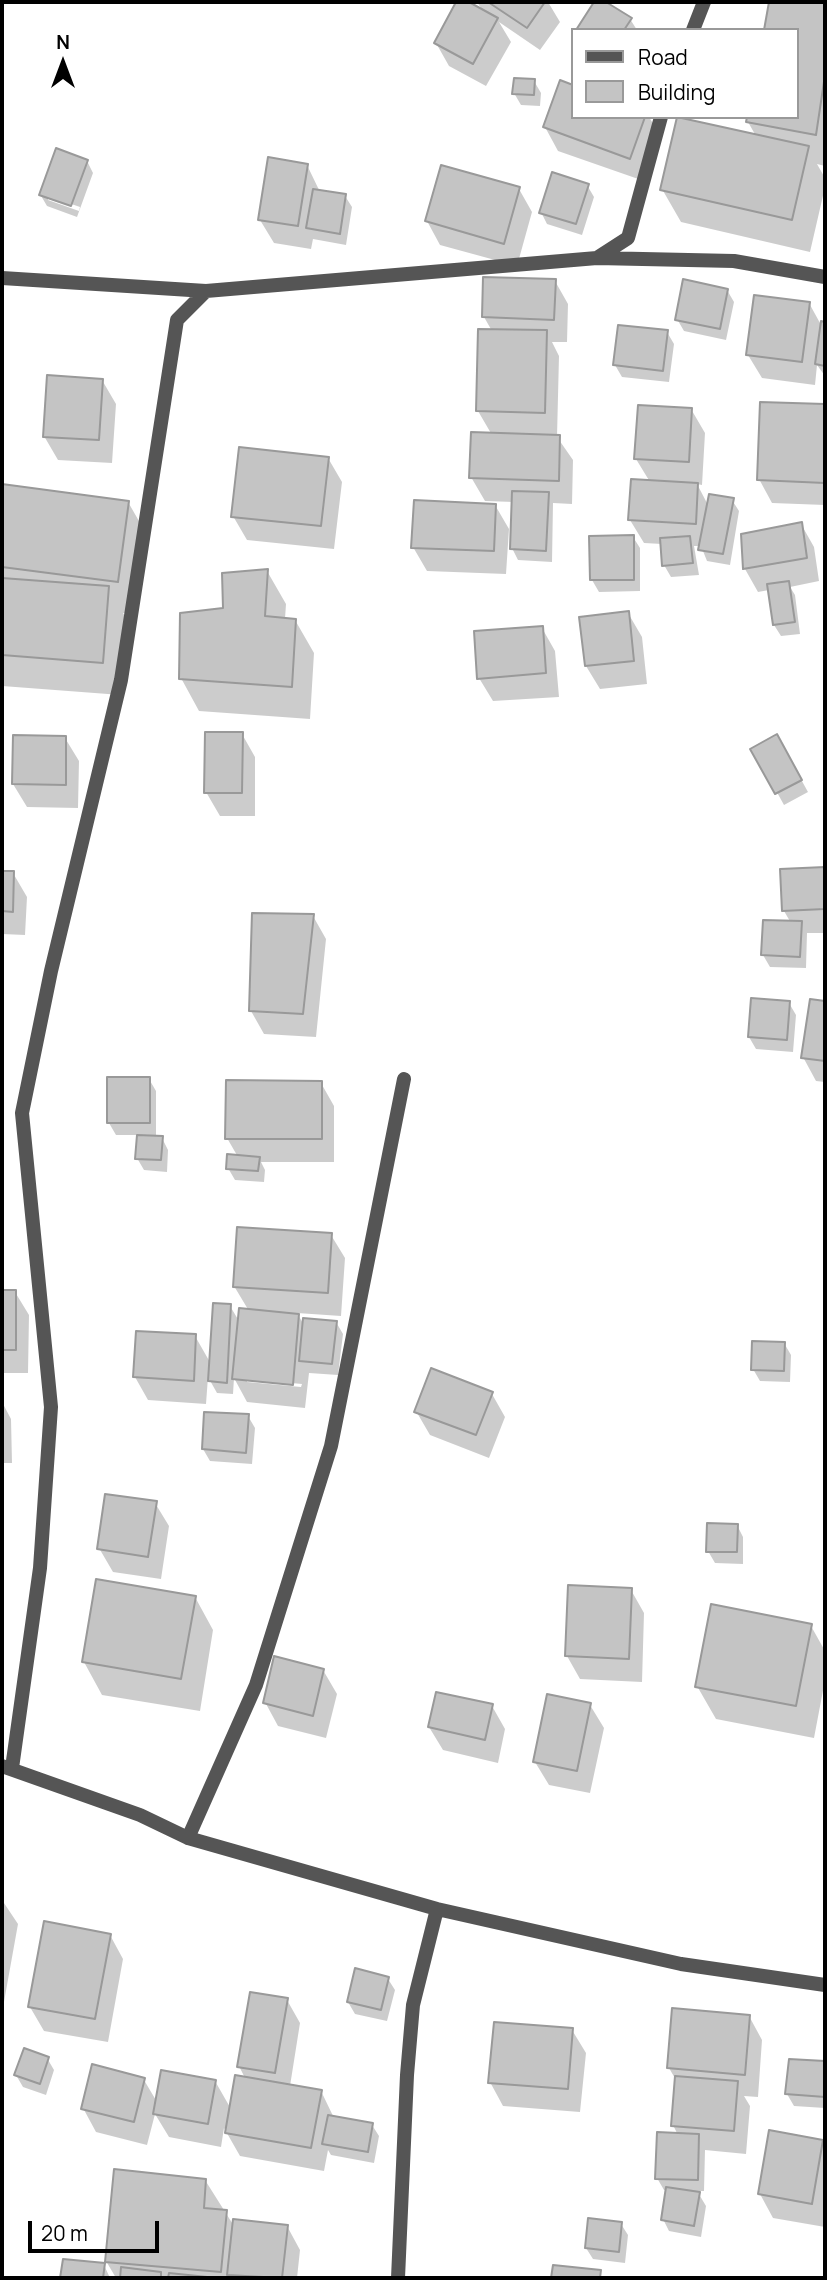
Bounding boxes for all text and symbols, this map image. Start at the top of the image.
north arrow [28,28,98,98]
legend [572,28,799,119]
text: N [56,29,70,55]
text: Road [638,43,688,71]
text: Building [638,78,715,106]
scale bar [32,2206,163,2250]
text: 20 m [41,2219,88,2247]

